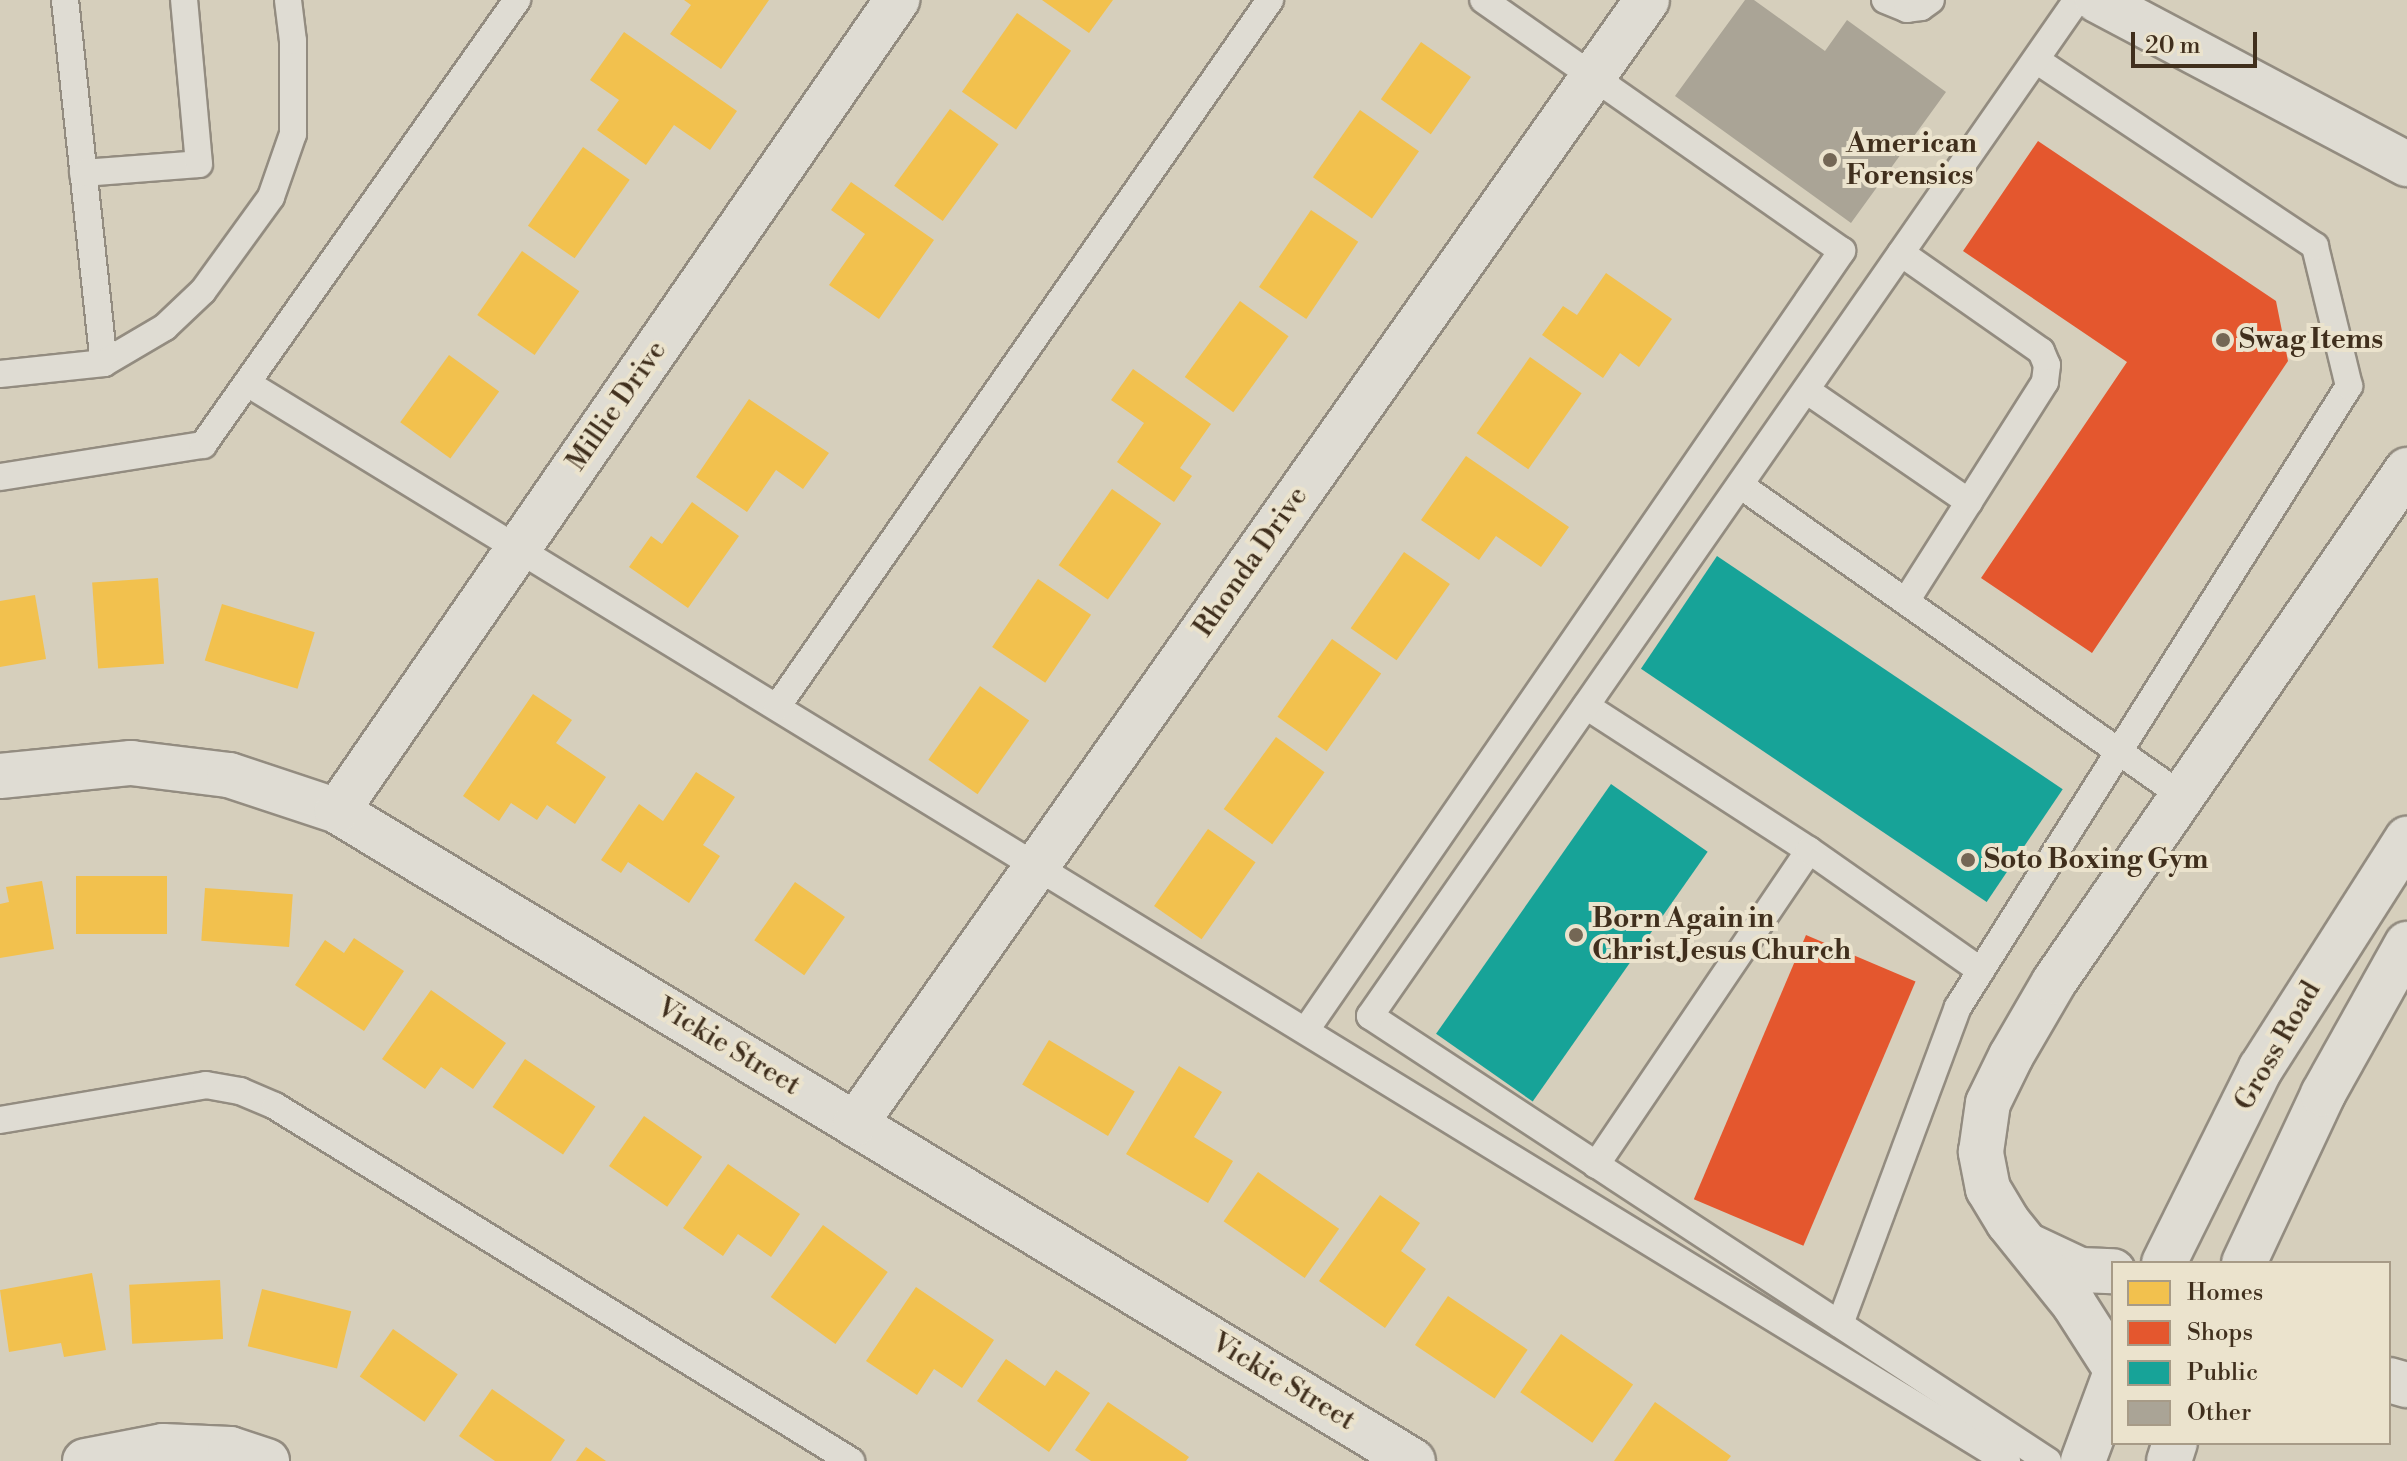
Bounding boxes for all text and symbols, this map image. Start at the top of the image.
scale bar [2135,16,2261,66]
text: 20 m [2145,31,2201,61]
place label: American Forensics [1846,127,1977,193]
marker: American Forensics [1821,151,1839,169]
place label: Swag Items [2239,323,2383,357]
marker: Swag Items [2214,331,2232,349]
street label: Millie Drive [560,335,674,477]
street label: Rhonda Drive [1187,480,1315,644]
place label: Soto Boxing Gym [1984,843,2209,877]
marker: Soto Boxing Gym [1959,851,1977,869]
place label: Born Again in Christ Jesus Church [1592,902,1851,968]
marker: Born Again in Christ Jesus Church [1567,926,1585,944]
street label: Gross Road [2228,976,2328,1116]
street label: Vickie Street [650,991,806,1103]
legend [2111,1261,2391,1445]
text: Homes [2187,1278,2263,1308]
text: Shops [2187,1318,2253,1348]
street label: Vickie Street [1205,1326,1361,1438]
text: Public [2187,1358,2258,1388]
text: Other [2187,1398,2251,1428]

